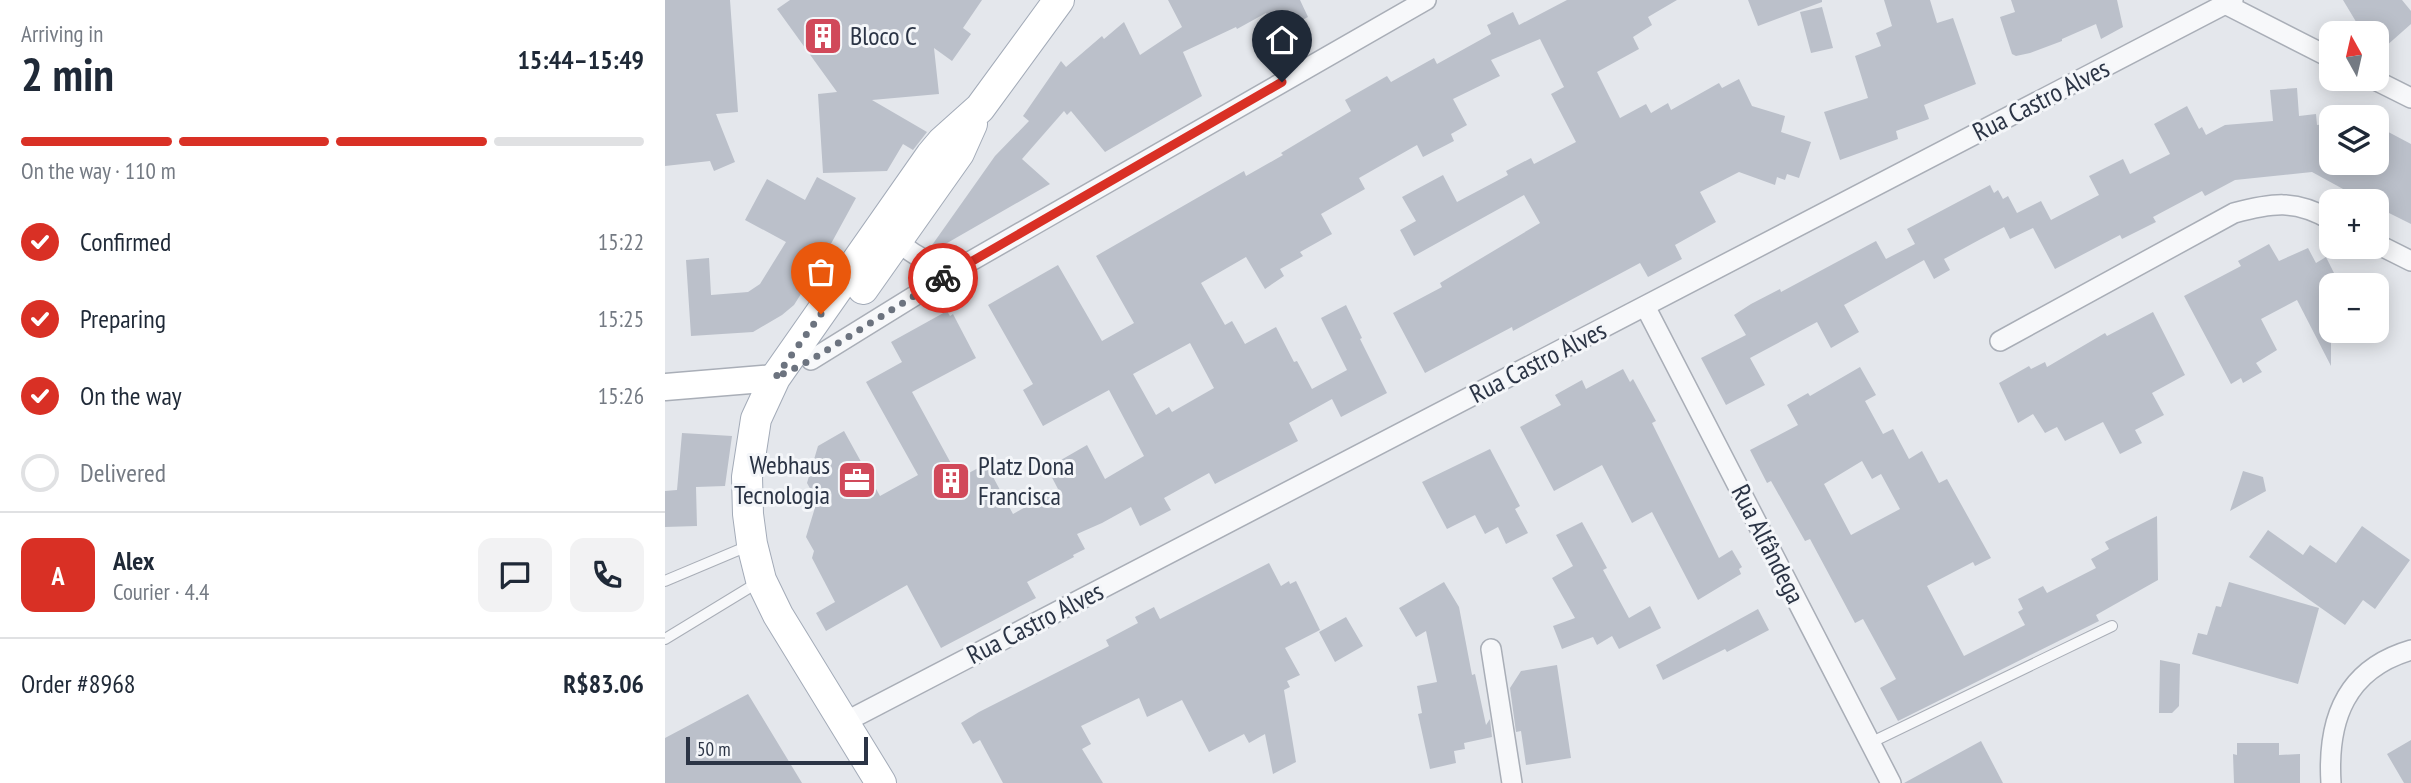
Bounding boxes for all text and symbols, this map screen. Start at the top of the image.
pin [1252,10,1312,82]
building icon: Bloco C [802,15,844,57]
text: Arriving in [21,19,103,48]
place label: Bloco C [850,19,917,52]
icon: home [1263,21,1301,59]
north arrow [2319,21,2389,91]
map controls [2319,21,2389,343]
text: 15:44–15:49 [517,43,644,76]
text: 2 min [21,44,114,104]
street label: Rua Castro Alves [1967,51,2115,148]
button: layers [2319,105,2389,175]
text: On the way · 110 m [21,156,176,185]
button: + [2319,189,2389,259]
icon: check [21,223,59,261]
text: Confirmed [80,225,171,258]
text: 15:22 [598,227,644,256]
pin [791,242,851,314]
courier [908,243,978,313]
icon: bag [802,253,840,291]
icon: bike [924,259,962,297]
button: − [2319,273,2389,343]
icon: check [21,300,59,338]
text: Preparing [80,302,166,335]
text: 15:25 [598,304,644,333]
street label: Rua Castro Alves [1464,313,1612,410]
icon: check [21,377,59,415]
text: On the way [80,379,182,412]
text: 15:26 [598,381,644,410]
place label: Webhaus Tecnologia [734,448,830,511]
place label: Platz Dona Francisca [978,449,1074,512]
text: Delivered [80,456,166,489]
office icon: Webhaus Tecnologia [836,459,878,501]
building icon: Platz Dona Francisca [930,460,972,502]
street label: Rua Alfândega [1724,479,1812,609]
button: chat [478,538,552,612]
button: phone [570,538,644,612]
text: Alex [113,544,154,577]
text: A [51,559,65,592]
street label: Rua Castro Alves [961,574,1109,671]
text: Courier · 4.4 [113,577,209,606]
text: Order #8968 [21,667,136,700]
text: R$83.06 [563,667,644,700]
scale bar [686,734,868,766]
text: 50 m [697,737,731,761]

